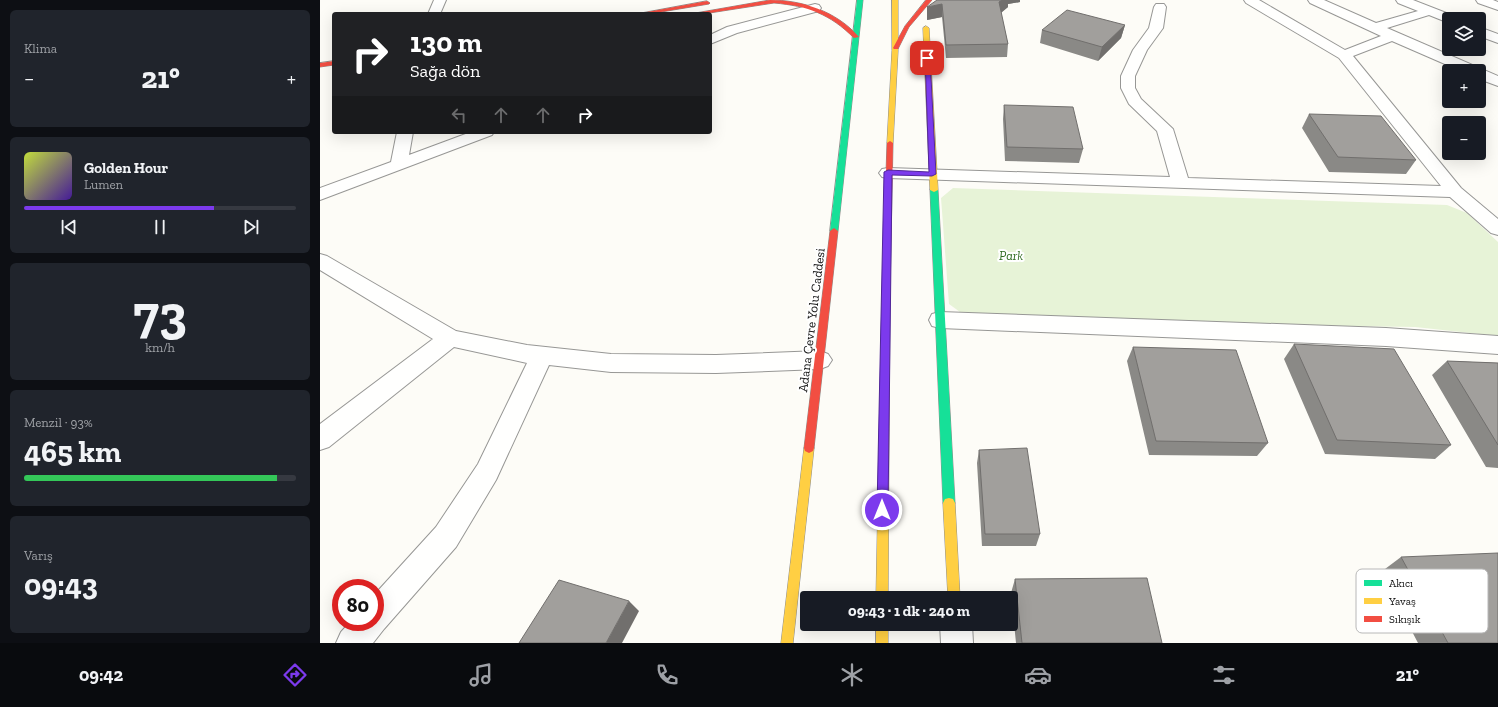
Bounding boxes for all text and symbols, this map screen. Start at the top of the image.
map controls [1442,12,1486,160]
button: layers [1442,12,1486,56]
text: 130 m [410,26,482,59]
icon: right [344,28,396,80]
text: Klima [24,41,57,56]
pin [910,41,944,75]
icon: arrive [916,47,938,69]
text: 21° [141,60,180,96]
text: Sağa dön [410,60,480,82]
button: + [1442,64,1486,108]
text: − [24,65,34,92]
text: + [287,65,296,92]
icon: left [448,104,470,126]
icon: ahead [490,104,512,126]
icon: ahead [532,104,554,126]
icon: right [574,104,596,126]
button: − [1442,116,1486,160]
text: Golden Hour [84,159,168,177]
text: Lumen [84,177,123,192]
icon: previous [58,216,80,238]
icon: pause [149,216,171,238]
icon: next [240,216,262,238]
street label: Adana Çevre Yolu Caddesi [795,247,828,393]
park label: Park [999,248,1023,263]
text: 73 [133,283,187,345]
text: km/h [145,340,175,355]
text: Menzil · 93% [24,415,93,430]
text: 465 km [24,434,121,470]
position arrow [861,489,903,531]
text: Varış [24,548,53,563]
text: 09:43 [24,567,98,603]
legend [1356,569,1488,633]
text: Akıcı [1389,577,1413,590]
speed limit sign: 80 [332,579,384,631]
text: Yavaş [1388,595,1416,608]
text: 09:43 · 1 dk · 240 m [848,602,970,620]
text: Sıkışık [1389,613,1421,626]
icon: directions [281,661,309,689]
icon: music [467,661,495,689]
icon: phone [653,661,681,689]
icon: climate [838,661,866,689]
icon: car [1024,661,1052,689]
icon: filters [1210,661,1238,689]
text: 09:42 [79,664,123,686]
text: 21° [1396,664,1419,686]

